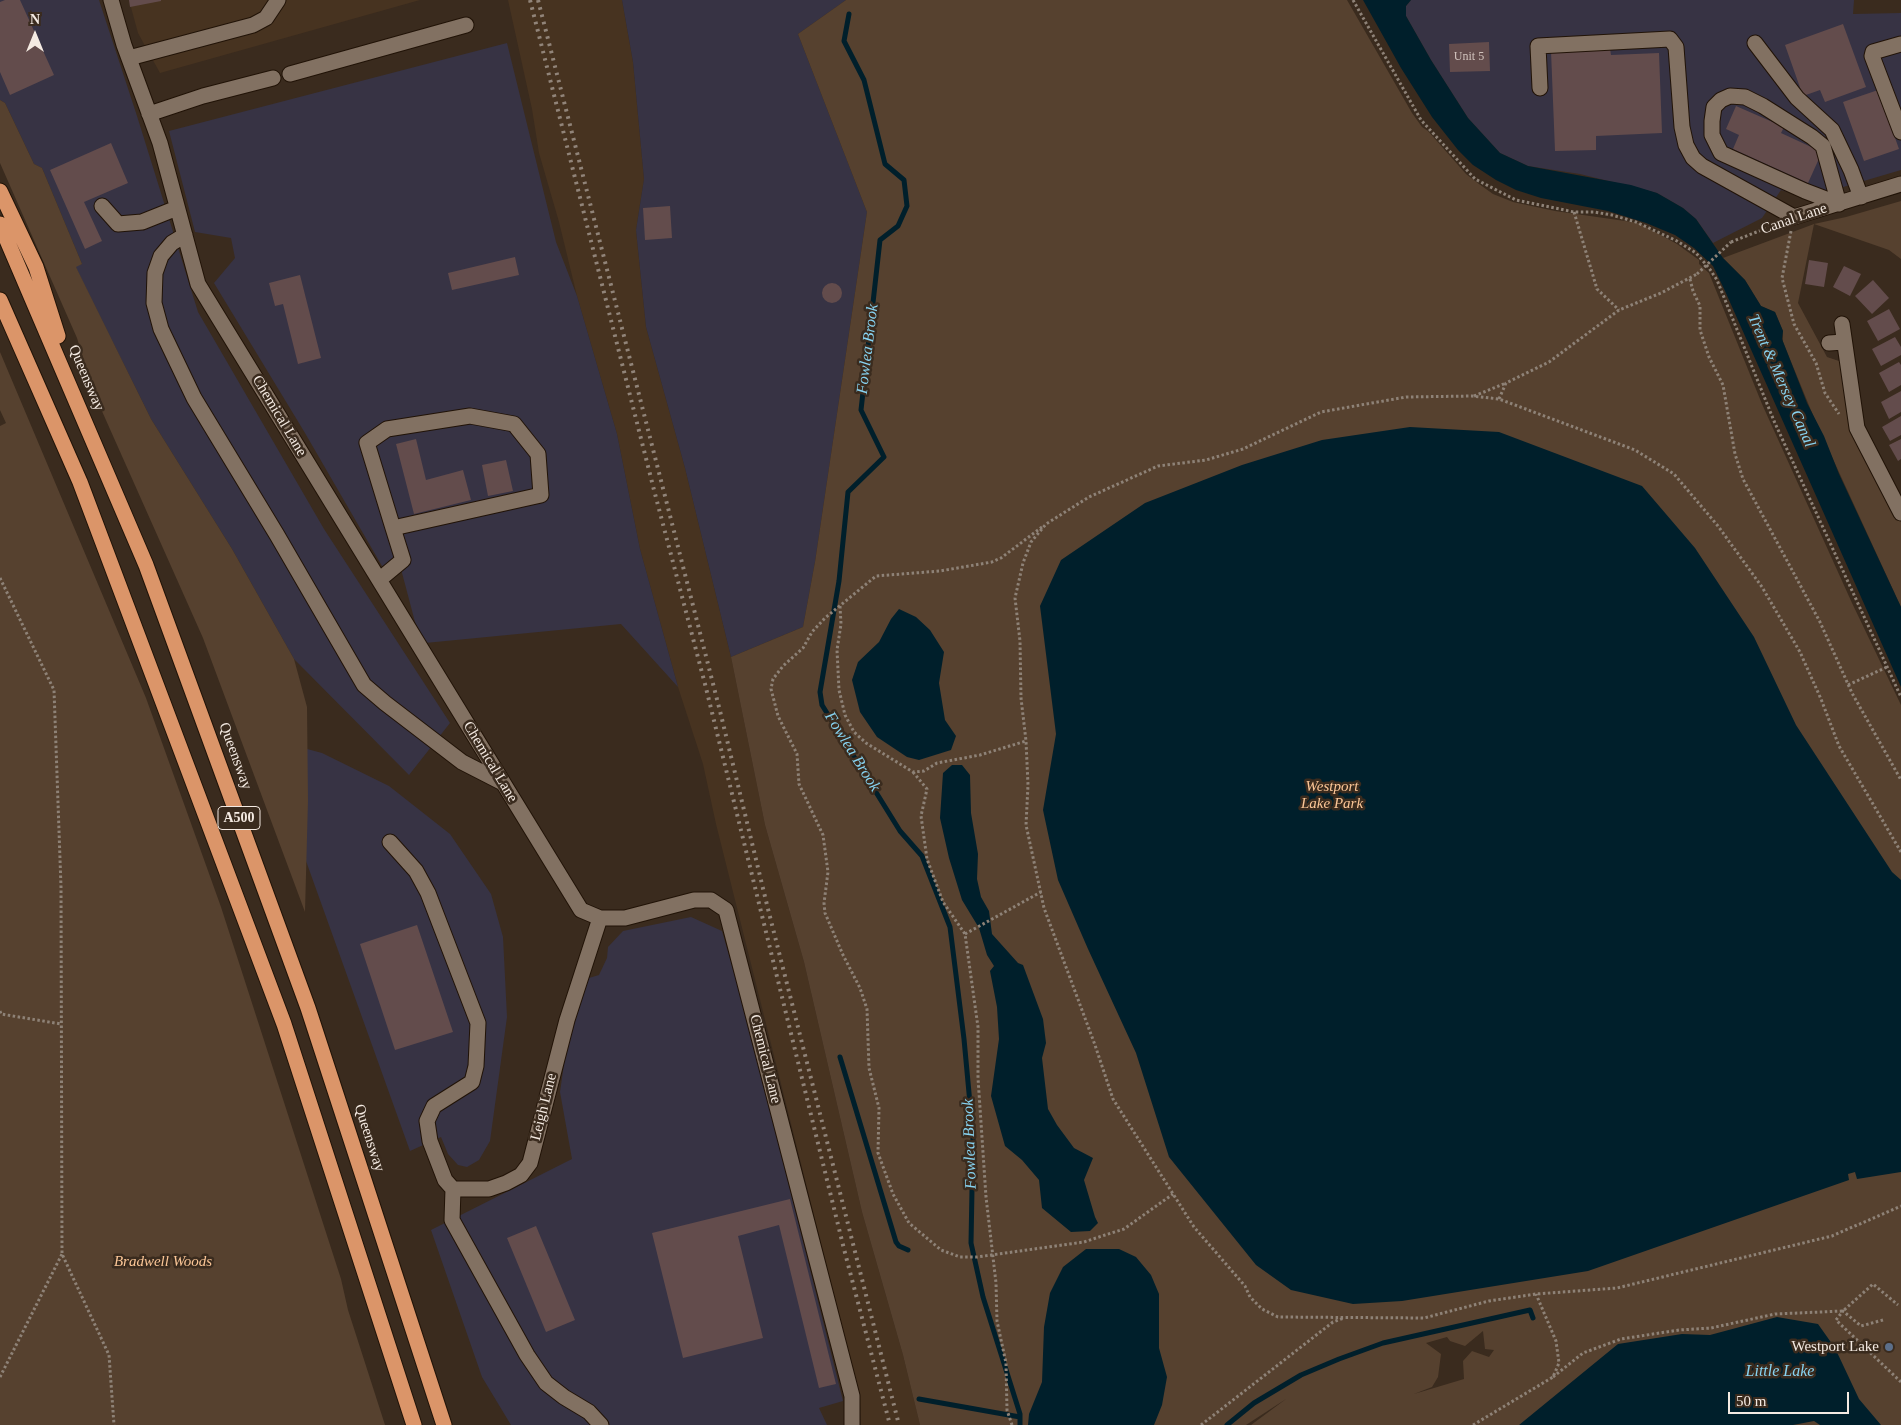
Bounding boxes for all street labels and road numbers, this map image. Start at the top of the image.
street label: Canal Lane [1759,199,1829,239]
street label: Queensway [64,342,108,414]
street label: Chemical Lane [248,372,310,460]
street label: Chemical Lane [459,718,521,806]
street label: Queensway [215,720,255,792]
road number: A500 [218,806,260,830]
street label: Chemical Lane [745,1013,785,1105]
street label: Leigh Lane [527,1071,561,1143]
street label: Queensway [350,1102,388,1174]

